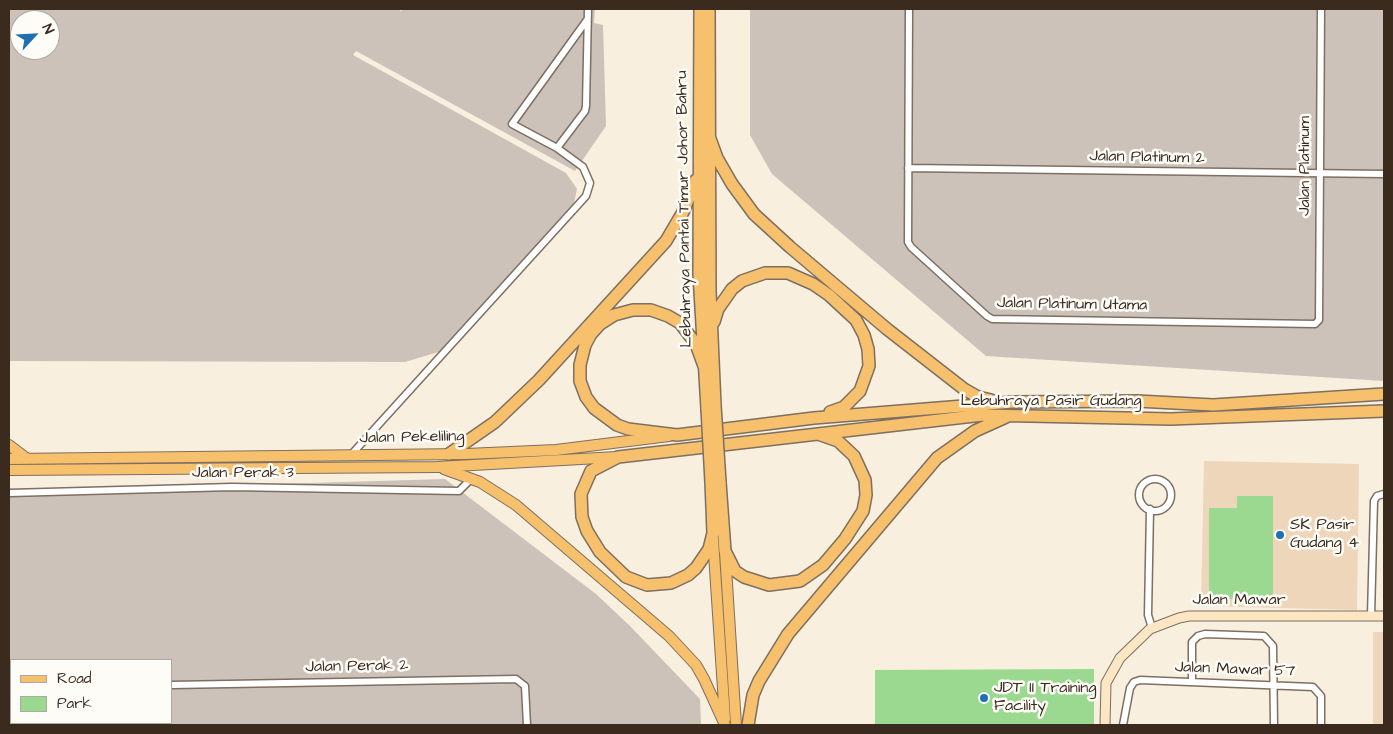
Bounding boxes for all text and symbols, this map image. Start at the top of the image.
north arrow [10,10,60,60]
text: N [37,21,59,37]
street label: Lebuhraya Pantai Timur Johor Bahru [673,70,697,348]
street label: Jalan Platinum [1296,116,1316,216]
street label: Jalan Platinum 2 [1089,147,1205,169]
street label: Jalan Platinum Utama [997,294,1147,316]
street label: Lebuhraya Pasir Gudang [961,392,1141,412]
street label: Jalan Pekeliling [359,427,465,449]
street label: Jalan Perak 3 [192,464,294,484]
place label: SK Pasir Gudang 4 [1290,516,1359,554]
marker: SK Pasir Gudang 4 [1274,529,1286,541]
street label: Jalan Mawar [1193,591,1285,611]
street label: Jalan Perak 2 [305,657,409,677]
street label: Jalan Mawar 57 [1174,658,1296,682]
legend [10,659,172,724]
text: Road [57,668,91,689]
place label: JDT II Training Facility [994,679,1096,717]
marker: JDT II Training Facility [978,692,990,704]
text: Park [57,693,92,714]

